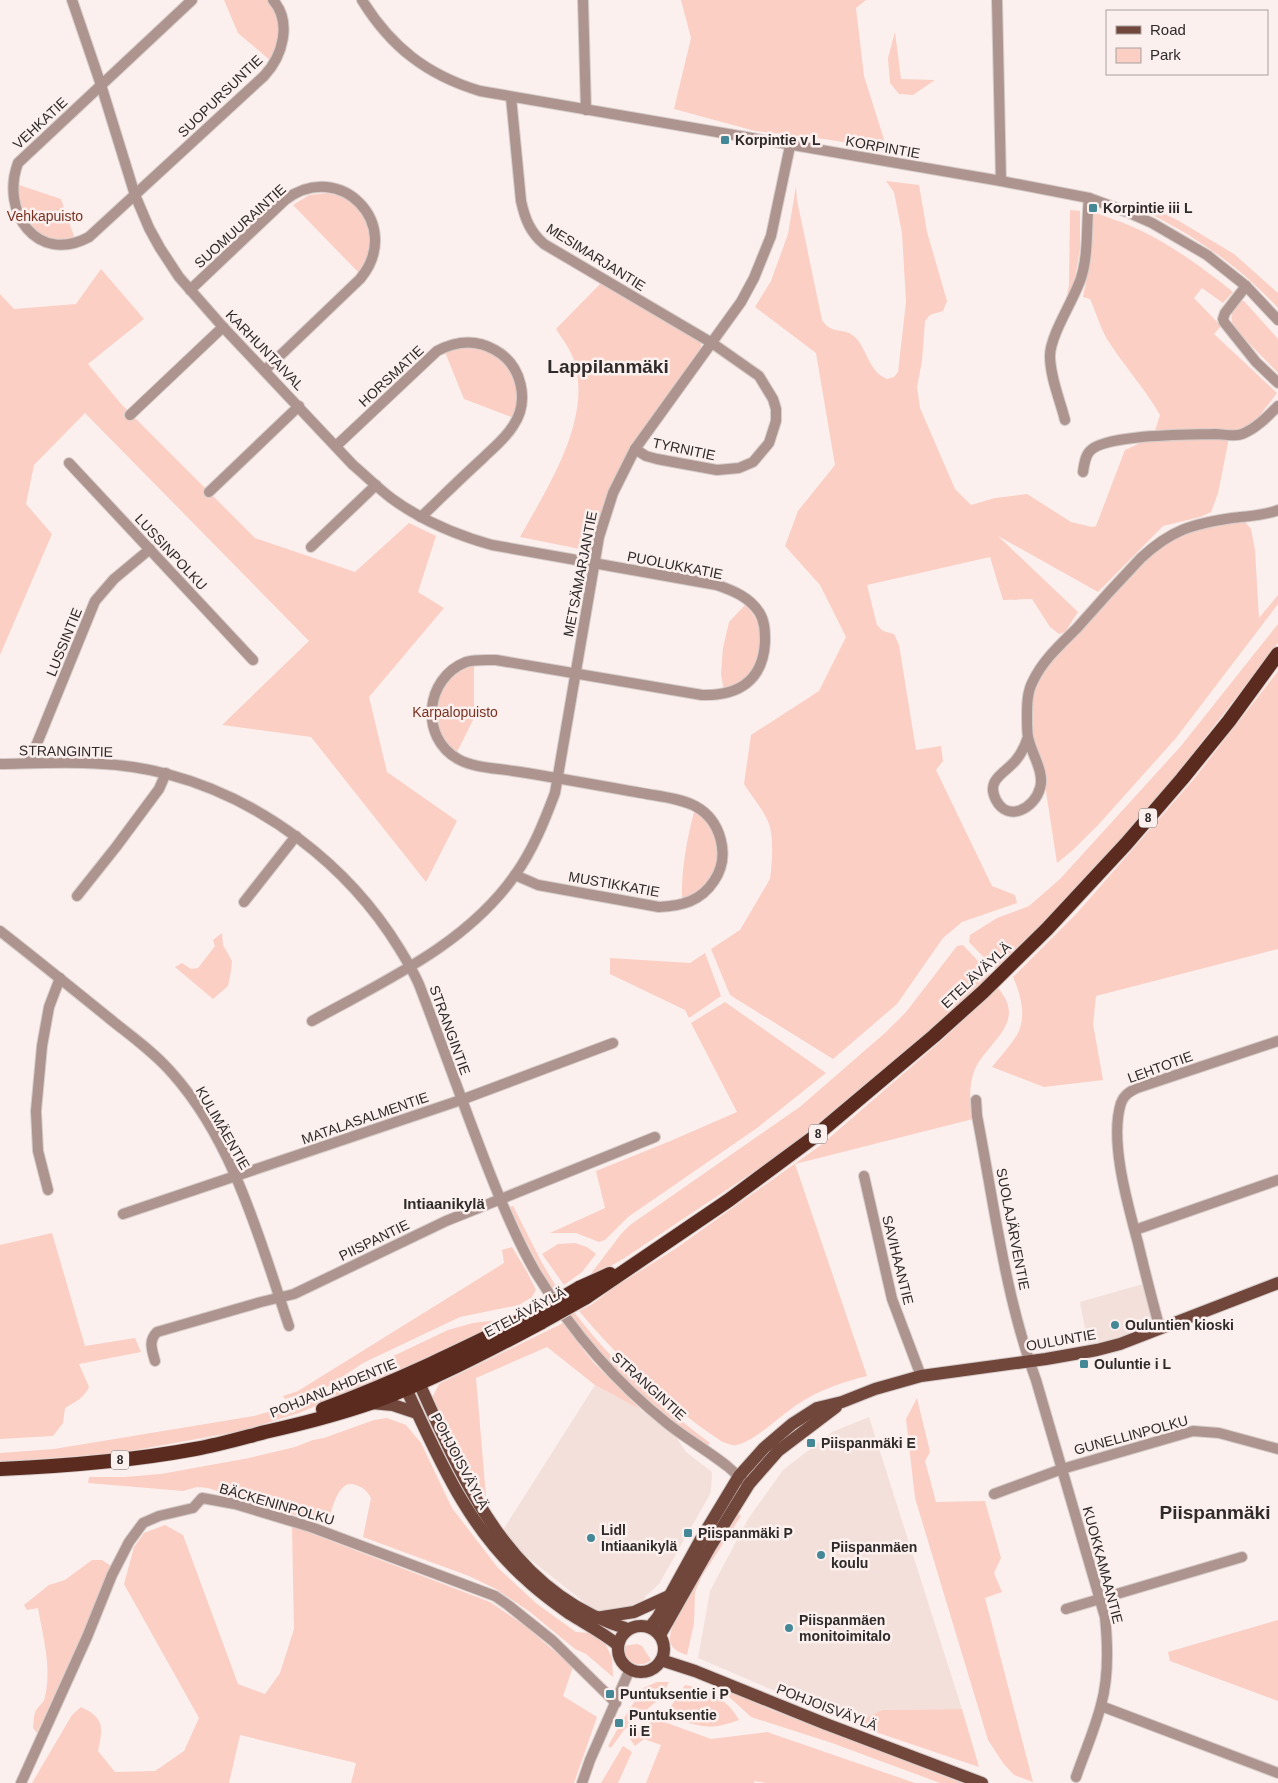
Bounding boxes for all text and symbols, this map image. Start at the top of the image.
legend [1106,10,1268,75]
text: Road [1150,21,1186,38]
text: Park [1150,46,1181,63]
street label: SUOPURSUNTIE [174,52,266,140]
street label: VEHKATIE [10,94,70,152]
place label: Korpintie v L [735,132,821,148]
street label: KORPINTIE [844,133,922,161]
marker: Korpintie v L [719,134,731,146]
street label: SUOMUURAINTIE [191,181,289,271]
place label: Korpintie iii L [1103,200,1193,216]
marker: Korpintie iii L [1087,202,1099,214]
park label: Vehkapuisto [7,208,83,224]
street label: MESIMARJANTIE [544,220,648,294]
street label: KARHUNTAIVAL [223,307,307,394]
street label: HORSMATIE [355,342,427,410]
district label: Lappilanmäki [547,356,669,377]
street label: TYRNITIE [651,435,717,463]
street label: METSÄMARJANTIE [560,510,600,638]
street label: LUSSINPOLKU [132,511,210,593]
street label: PUOLUKKATIE [626,548,724,582]
street label: LUSSINTIE [43,605,85,679]
park label: Karpalopuisto [412,704,498,720]
street label: STRANGINTIE [19,742,113,760]
road number: 8 [1139,808,1157,828]
street label: MUSTIKKATIE [567,868,661,900]
street label: ETELÄVÄYLÄ [938,938,1015,1011]
street label: STRANGINTIE [426,983,474,1077]
street label: LEHTOTIE [1125,1048,1195,1086]
street label: KULIMÄENTIE [193,1084,253,1172]
street label: MATALASALMENTIE [299,1089,431,1147]
road number: 8 [809,1124,827,1144]
street label: SUOLAJÄRVENTIE [993,1166,1033,1292]
district label: Intiaanikylä [403,1195,486,1212]
street label: SAVIHAANTIE [879,1214,917,1306]
street label: PIISPANTIE [336,1216,412,1264]
street label: ETELÄVÄYLÄ [482,1284,569,1340]
place label: Ouluntien kioski [1125,1317,1234,1333]
marker: Ouluntien kioski [1109,1319,1121,1331]
street label: OULUNTIE [1025,1326,1097,1354]
street label: STRANGINTIE [609,1349,689,1423]
street label: POHJANLAHDENTIE [267,1355,399,1421]
place label: Ouluntie i L [1094,1356,1171,1372]
marker: Ouluntie i L [1078,1358,1090,1370]
street label: POHJOISVÄYLÄ [428,1410,492,1512]
street label: GUNELLINPOLKU [1072,1412,1190,1458]
place label: Piispanmäki E [821,1435,916,1451]
marker: Piispanmäki E [805,1437,817,1449]
road number: 8 [111,1450,129,1470]
street label: BÄCKENINPOLKU [218,1480,336,1528]
district label: Piispanmäki [1160,1502,1270,1523]
street label: KUOKKAMAANTIE [1080,1505,1126,1625]
place label: Lidl Intiaanikylä [601,1522,677,1554]
place label: Piispanmäki P [698,1525,793,1541]
marker: Piispanmäki P [682,1527,694,1539]
marker: Lidl Intiaanikylä [585,1532,597,1544]
place label: Piispanmäen koulu [831,1539,917,1571]
marker: Piispanmäen koulu [815,1549,827,1561]
place label: Piispanmäen monitoimitalo [799,1612,891,1644]
marker: Piispanmäen monitoimitalo [783,1622,795,1634]
street label: POHJOISVÄYLÄ [774,1680,880,1734]
place label: Puntuksentie i P [620,1686,729,1702]
marker: Puntuksentie i P [604,1688,616,1700]
place label: Puntuksentie ii E [629,1707,717,1739]
marker: Puntuksentie ii E [613,1717,625,1729]

